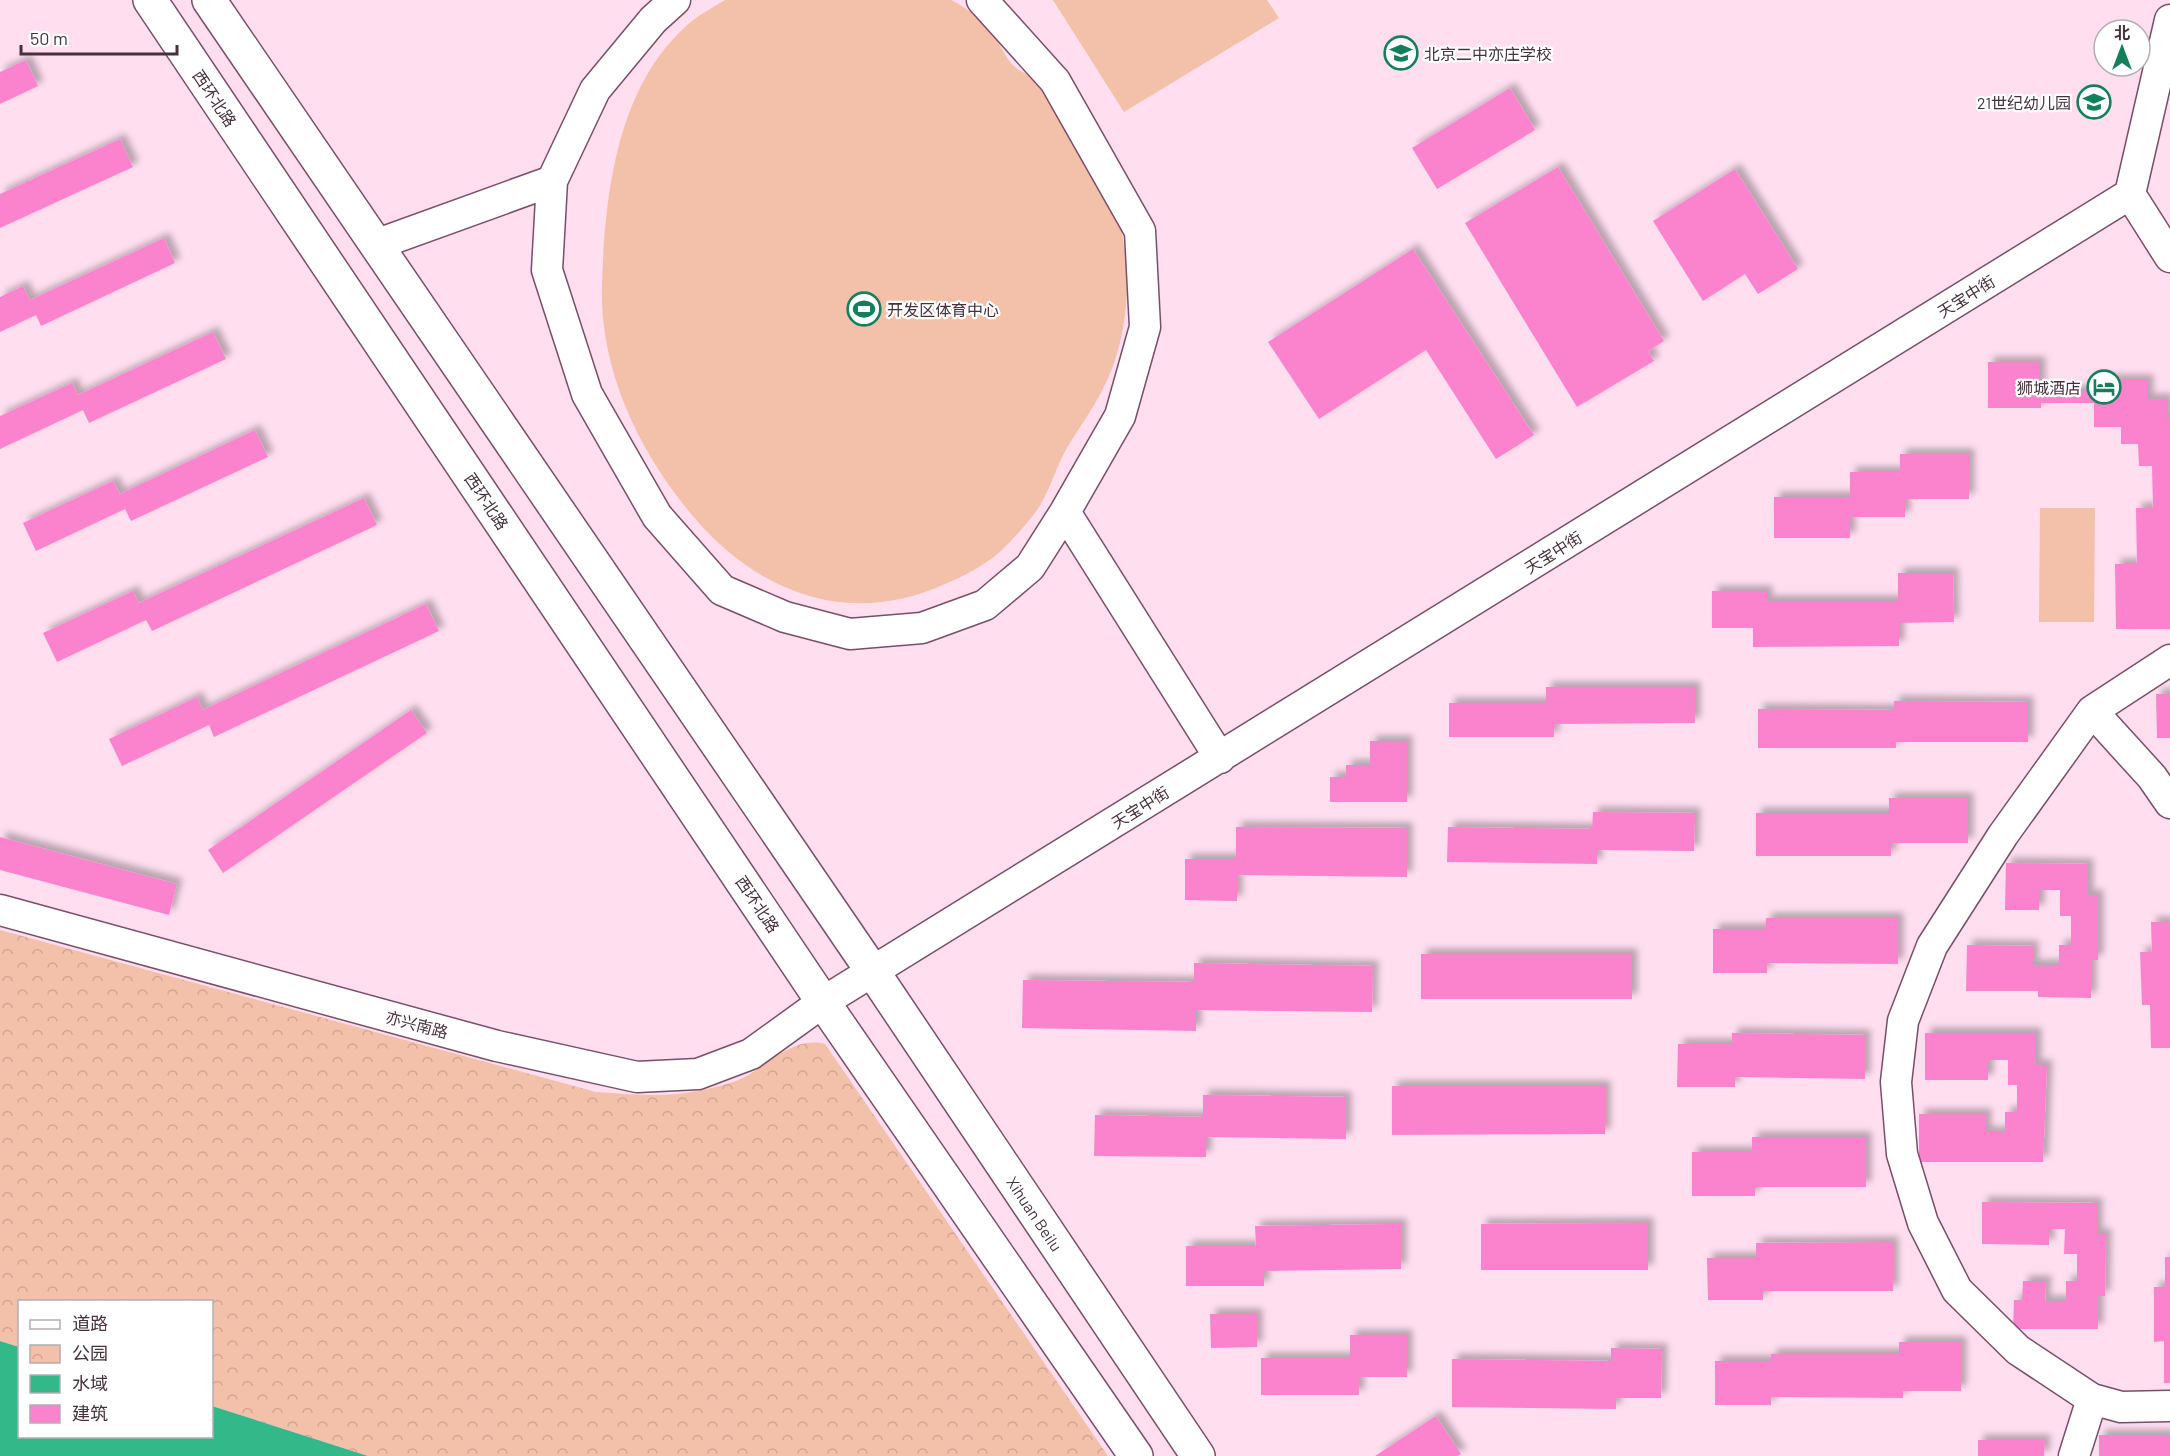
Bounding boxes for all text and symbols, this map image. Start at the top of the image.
scale bar [21,18,177,56]
north arrow [2092,18,2152,78]
text: 北 [2114,23,2130,42]
text: 50 m [30,27,68,49]
school or university icon: 北京二中亦庄学校 [1383,35,1419,71]
place label: 北京二中亦庄学校 [1424,44,1552,63]
street label: 西环北路 [189,66,241,130]
school or university icon: 21世纪幼儿园 [2076,84,2112,120]
place label: 21世纪幼儿园 [1977,93,2071,112]
street label: 天宝中街 [1934,271,1998,321]
sports icon: 开发区体育中心 [846,291,882,327]
place label: 开发区体育中心 [887,300,999,319]
hotel icon: 狮城酒店 [2086,369,2122,405]
place label: 狮城酒店 [2017,378,2081,397]
street label: 西环北路 [461,469,513,533]
street label: 天宝中街 [1521,527,1585,577]
street label: 天宝中街 [1108,782,1172,832]
street label: 西环北路 [732,872,784,936]
street label: 亦兴南路 [384,1007,450,1041]
street label: Xihuan Beilu [1003,1173,1067,1254]
legend [18,1300,213,1438]
text: 道路 [72,1312,108,1334]
text: 公园 [72,1342,108,1364]
text: 水域 [72,1372,108,1394]
text: 建筑 [72,1402,108,1424]

